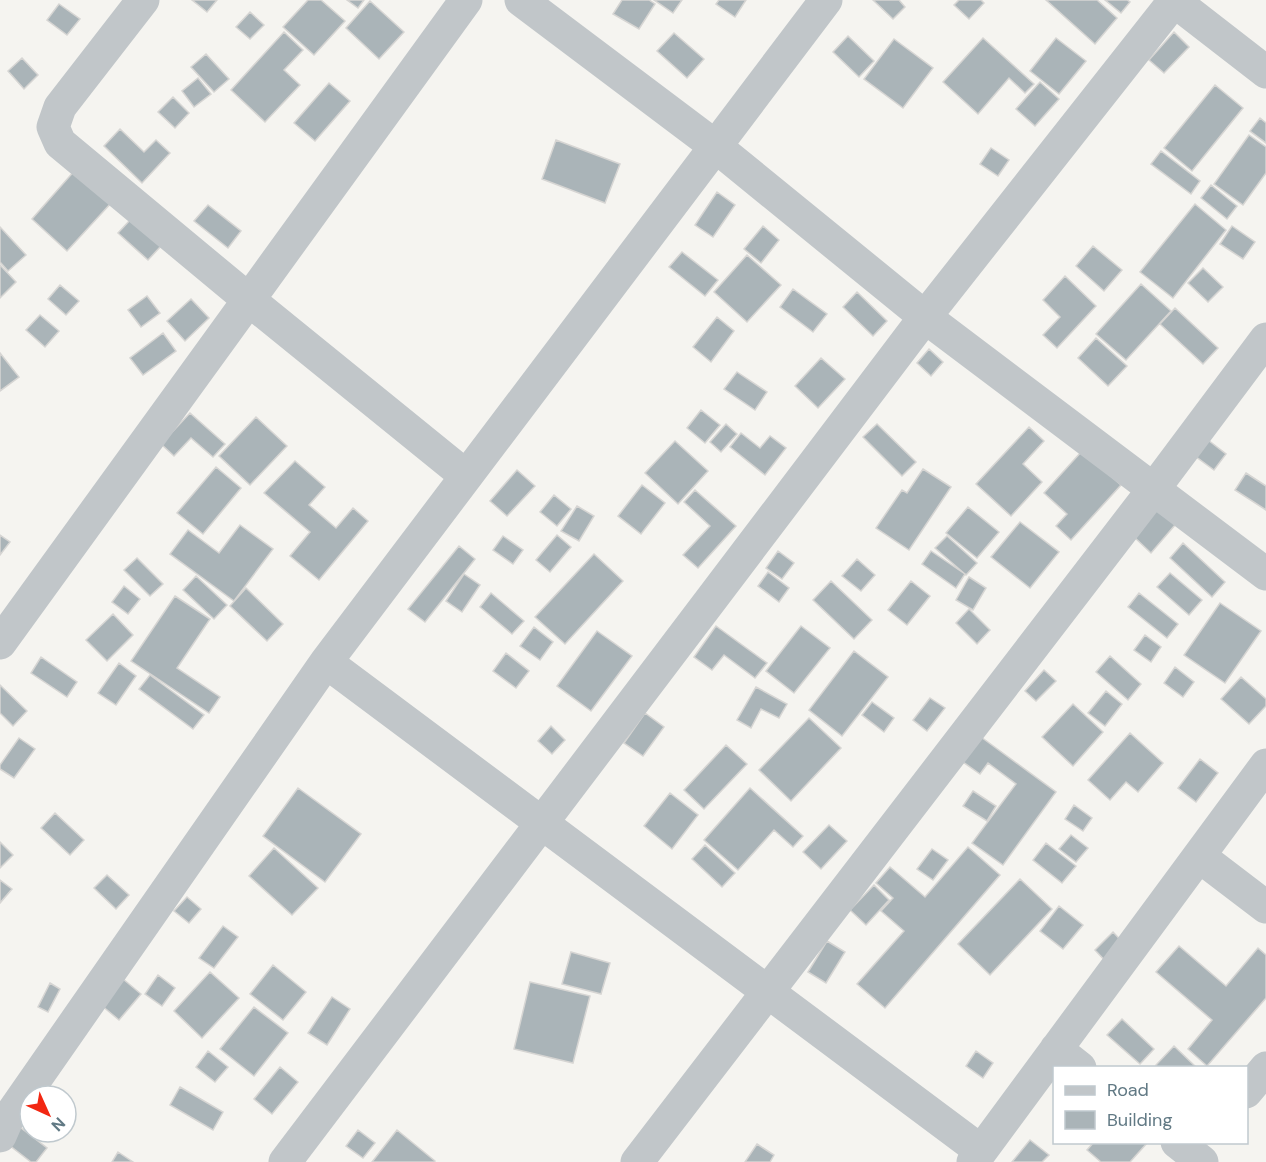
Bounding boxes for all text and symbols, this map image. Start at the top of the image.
legend [1053,1066,1248,1144]
text: Road [1107,1078,1149,1102]
north arrow [18,1084,78,1144]
text: Building [1107,1108,1172,1132]
text: N [47,1113,70,1136]

